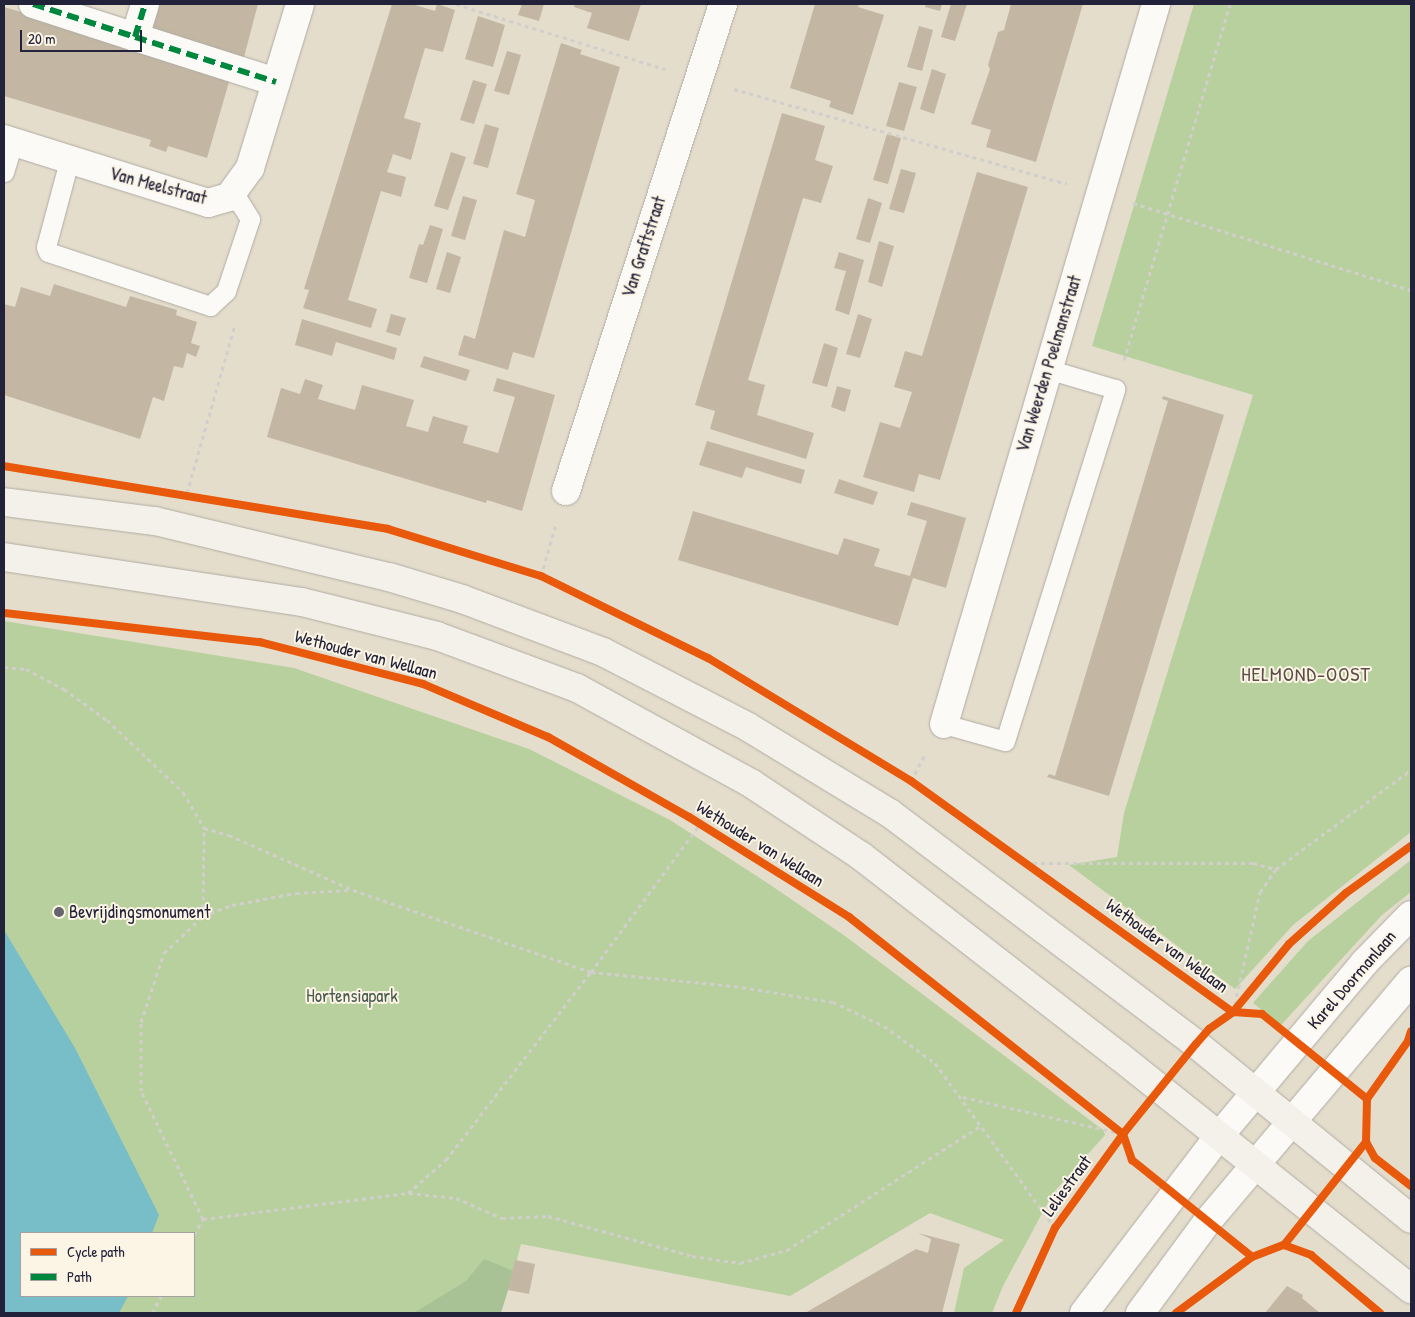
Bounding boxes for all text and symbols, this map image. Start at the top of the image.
scale bar [22,20,145,52]
text: 20 m [28,28,55,49]
street label: Van Meelstraat [107,163,209,209]
street label: Van Graftstraat [617,194,671,300]
street label: Van Weerden Poelmanstraat [1012,273,1086,455]
street label: Wethouder van Wellaan [292,626,440,684]
district label: HELMOND-OOST [1240,661,1372,685]
street label: Wethouder van Wellaan [692,796,828,892]
street label: Wethouder van Wellaan [1101,894,1233,998]
place label: Bevrijdingsmonument [69,901,210,923]
marker: Bevrijdingsmonument [53,906,65,918]
street label: Karel Doormanlaan [1303,926,1401,1034]
park label: Hortensiapark [306,985,398,1007]
street label: Leliestraat [1038,1151,1096,1221]
legend [20,1232,195,1297]
text: Cycle path [67,1241,125,1262]
text: Path [67,1266,92,1287]

